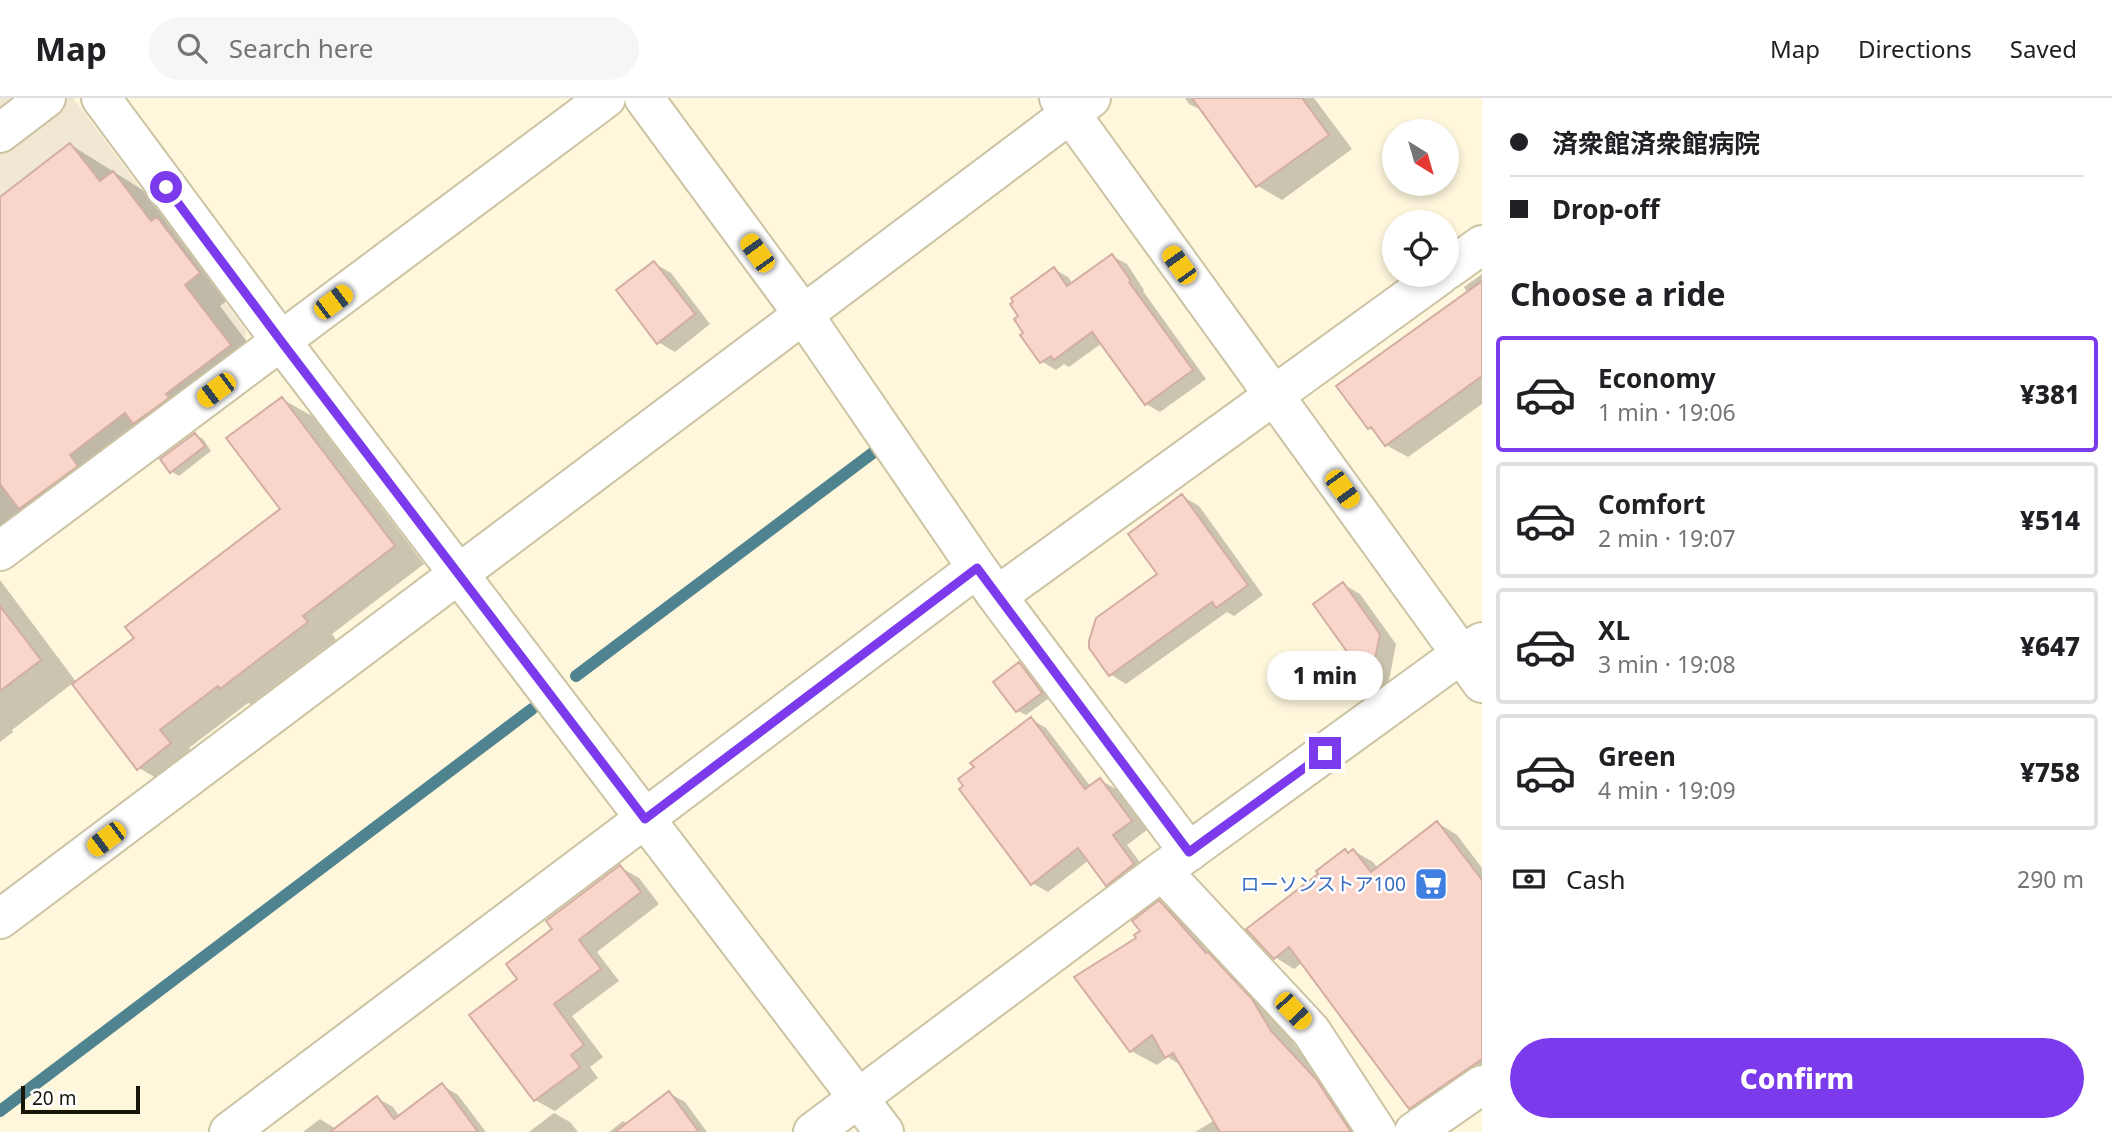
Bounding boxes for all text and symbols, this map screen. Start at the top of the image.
search box [149,17,639,80]
text: Map [35,26,107,71]
icon: search [173,29,211,67]
text: Search here [229,30,373,66]
text: Map [1770,32,1820,65]
text: Directions [1858,32,1972,65]
text: Saved [2010,32,2077,65]
north arrow [1382,119,1460,196]
map controls [1382,119,1459,287]
text: 済衆館済衆館病院 [1552,125,1760,161]
route start [150,171,182,203]
text: Drop-off [1552,191,1659,227]
button: locate [1382,210,1459,287]
car [737,230,778,276]
car [1159,242,1200,288]
text: Choose a ride [1510,272,1726,315]
car [310,281,357,323]
text: Economy [1598,360,1716,396]
icon: car [1514,363,1577,426]
car [193,369,240,411]
text: ¥381 [2020,376,2080,412]
text: 1 min · 19:06 [1598,396,1736,428]
car [1322,466,1363,512]
text: Comfort [1598,486,1706,522]
icon: car [1514,489,1577,552]
text: ¥514 [2020,502,2080,538]
text: 2 min · 19:07 [1598,522,1736,554]
text: XL [1598,612,1630,648]
icon: car [1514,615,1577,678]
text: ¥647 [2020,628,2080,664]
text: 3 min · 19:08 [1598,648,1736,680]
callout: 1 min [1267,652,1383,700]
text: 1 min [1293,659,1357,691]
route end [1309,737,1341,769]
text: Green [1598,738,1676,774]
icon: car [1514,741,1577,804]
text: ¥758 [2020,754,2080,790]
text: 4 min · 19:09 [1598,774,1736,806]
car [83,818,130,860]
icon: cash [1510,860,1548,898]
text: Cash [1566,861,1626,897]
text: 290 m [2017,863,2084,895]
supermarket icon: ローソンストア100 [1412,865,1450,903]
place label: ローソンストア100 [1241,871,1406,897]
car [1271,988,1316,1034]
button: Confirm [1510,1038,2084,1118]
scale bar [21,1083,140,1115]
text: 20 m [32,1085,76,1111]

